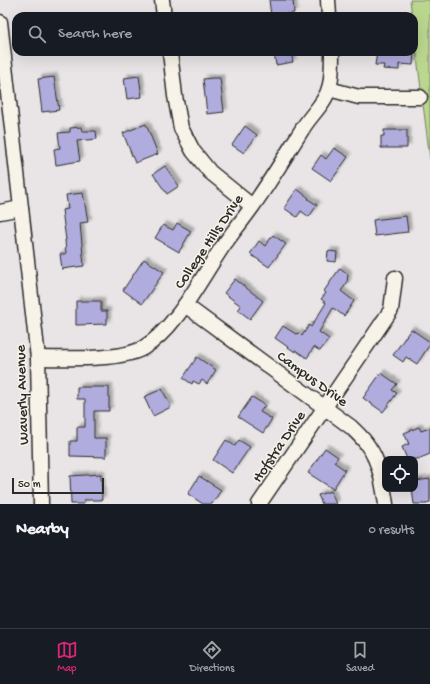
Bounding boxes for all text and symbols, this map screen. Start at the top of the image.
search box [12,12,418,56]
icon: search [26,23,48,45]
text: Search here [58,25,132,43]
street label: College Hills Drive [171,191,248,293]
street label: Waverly Avenue [12,344,34,445]
street label: Campus Drive [273,348,351,412]
street label: Hofstra Drive [249,408,310,486]
map controls [382,456,418,492]
button: locate [382,456,418,492]
scale bar [12,476,104,495]
text: 50 m [18,479,40,491]
text: Nearby [16,520,69,540]
text: 0 results [368,523,414,538]
tab: Map [56,639,78,675]
tab: Directions [190,639,234,675]
tab: Saved [346,639,374,675]

